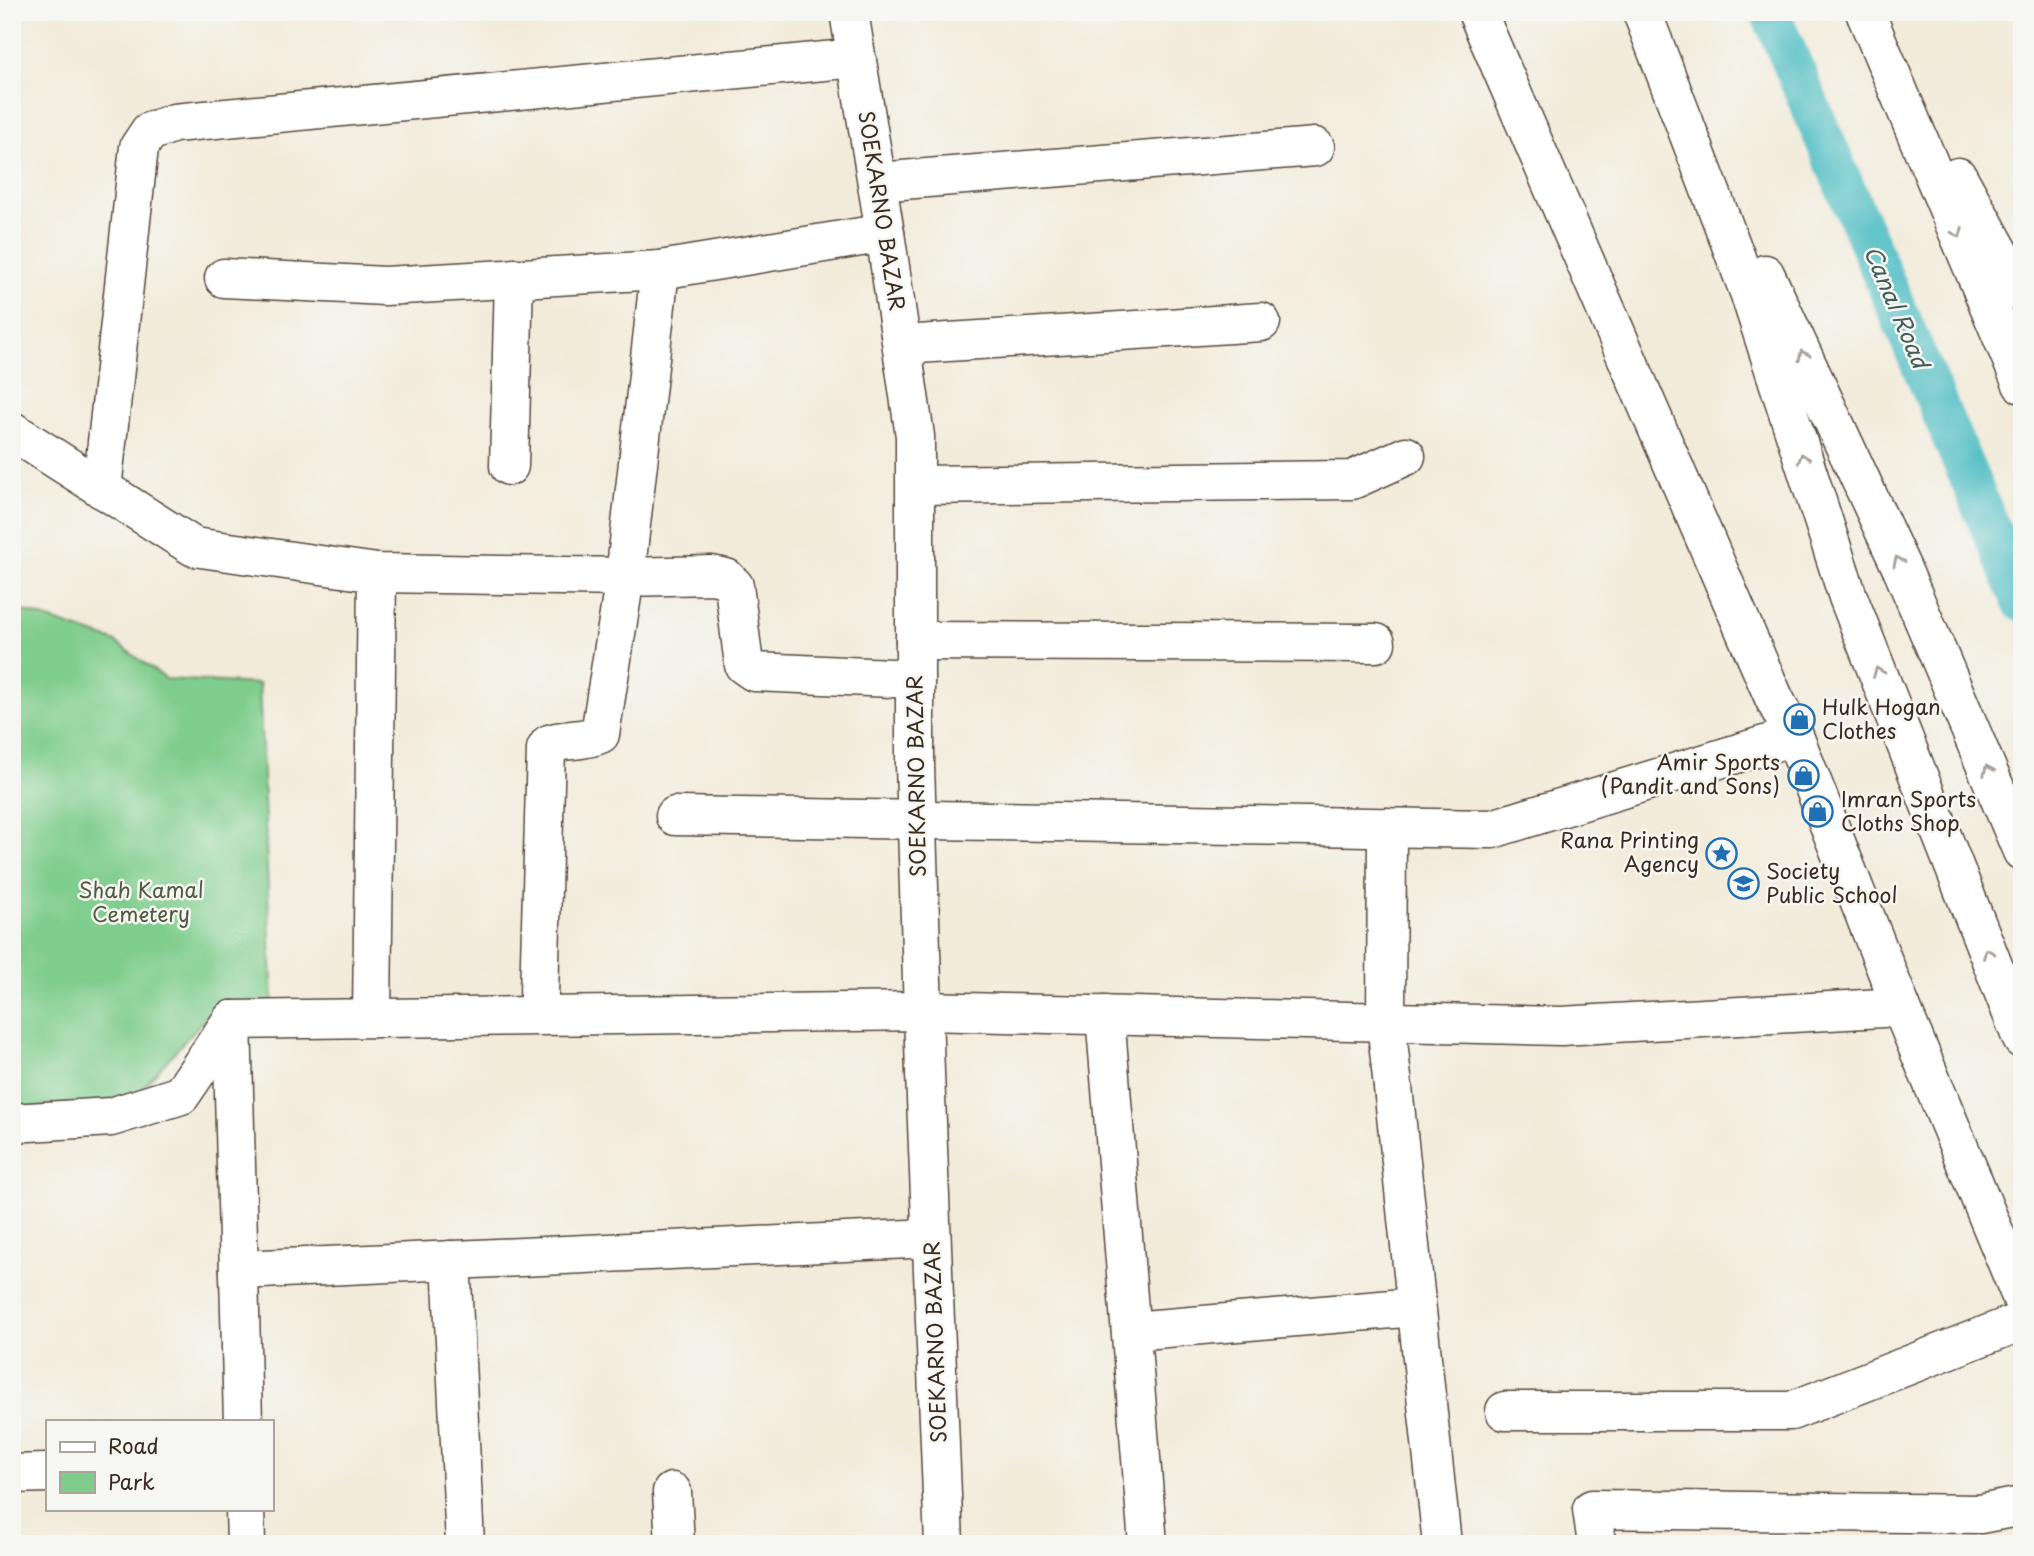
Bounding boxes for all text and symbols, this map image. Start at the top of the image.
street label: SOEKARNO BAZAR [851,108,915,313]
one-way arrow [1950,226,1964,238]
water label: Canal Road [1856,240,1940,377]
one-way arrow [1797,350,1811,362]
one-way arrow [1797,452,1811,464]
one-way arrow [1893,556,1907,568]
one-way arrow [1872,667,1886,679]
street label: SOEKARNO BAZAR [897,675,933,877]
place label: Hulk Hogan Clothes [1822,690,1941,746]
shop icon: Hulk Hogan Clothes [1782,703,1816,737]
place label: Amir Sports (Pandit and Sons) [1601,745,1780,801]
shop icon: Amir Sports (Pandit and Sons) [1786,758,1820,792]
one-way arrow [1982,765,1996,778]
place label: Imran Sports Cloths Shop [1841,782,1976,838]
shop icon: Imran Sports Cloths Shop [1801,795,1835,829]
place label: Rana Printing Agency [1560,823,1699,879]
place icon: Rana Printing Agency [1705,836,1739,870]
place label: Society Public School [1766,854,1898,910]
school or university icon: Society Public School [1726,867,1760,901]
park label: Shah Kamal Cemetery [78,873,204,929]
one-way arrow [1982,947,1996,959]
street label: SOEKARNO BAZAR [914,1240,954,1444]
legend [46,1420,273,1510]
text: Road [108,1429,159,1461]
text: Park [108,1465,155,1497]

